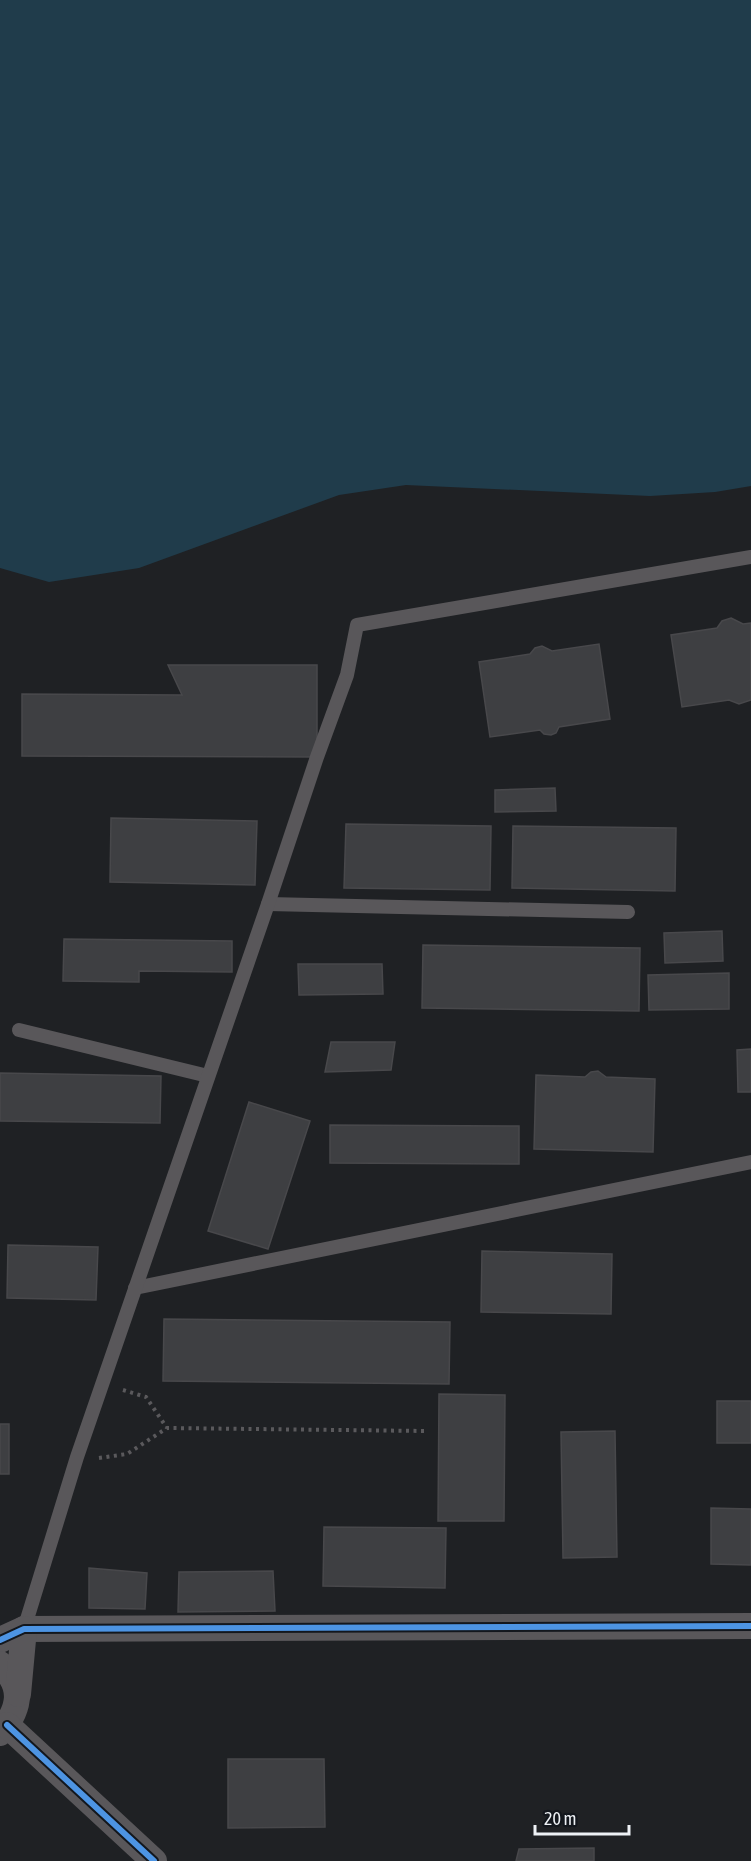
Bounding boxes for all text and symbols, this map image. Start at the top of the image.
scale bar [535,1798,630,1836]
text: 20 m [544,1808,576,1829]

